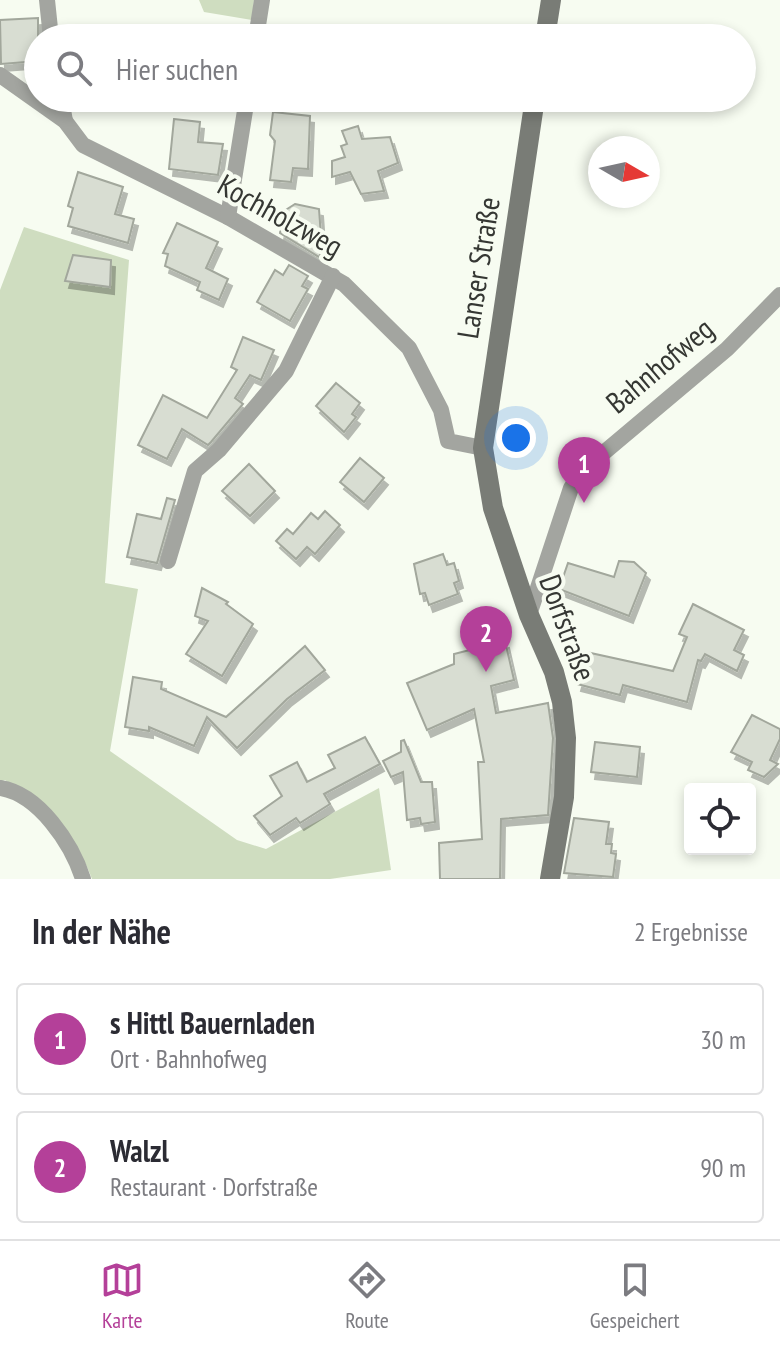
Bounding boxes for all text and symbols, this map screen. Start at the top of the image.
search box [24,24,756,112]
icon: search [52,46,96,90]
text: Hier suchen [116,49,238,88]
north arrow [588,136,660,208]
street label: Kochholzweg [211,164,350,265]
street label: Lanser Straße [447,194,508,341]
street label: Bahnhofweg [597,309,721,421]
your location [496,418,536,458]
pin: 1 [558,437,610,503]
street label: Dorfstraße [531,569,606,686]
pin: 2 [460,606,512,672]
map controls [684,783,756,855]
button: locate [684,783,756,855]
text: In der Nähe [32,909,171,953]
text: 2 Ergebnisse [634,915,748,948]
text: s Hittl Bauernladen [110,1003,315,1042]
text: 1 [54,1023,66,1056]
text: 30 m [700,1023,746,1056]
text: Ort · Bahnhofweg [110,1042,267,1075]
text: Walzl [110,1131,169,1170]
text: 2 [54,1151,66,1184]
text: 90 m [700,1151,746,1184]
text: Restaurant · Dorfstraße [110,1170,318,1203]
tab: Karte [100,1258,144,1334]
tab: Route [345,1258,389,1334]
tab: Gespeichert [590,1258,680,1334]

